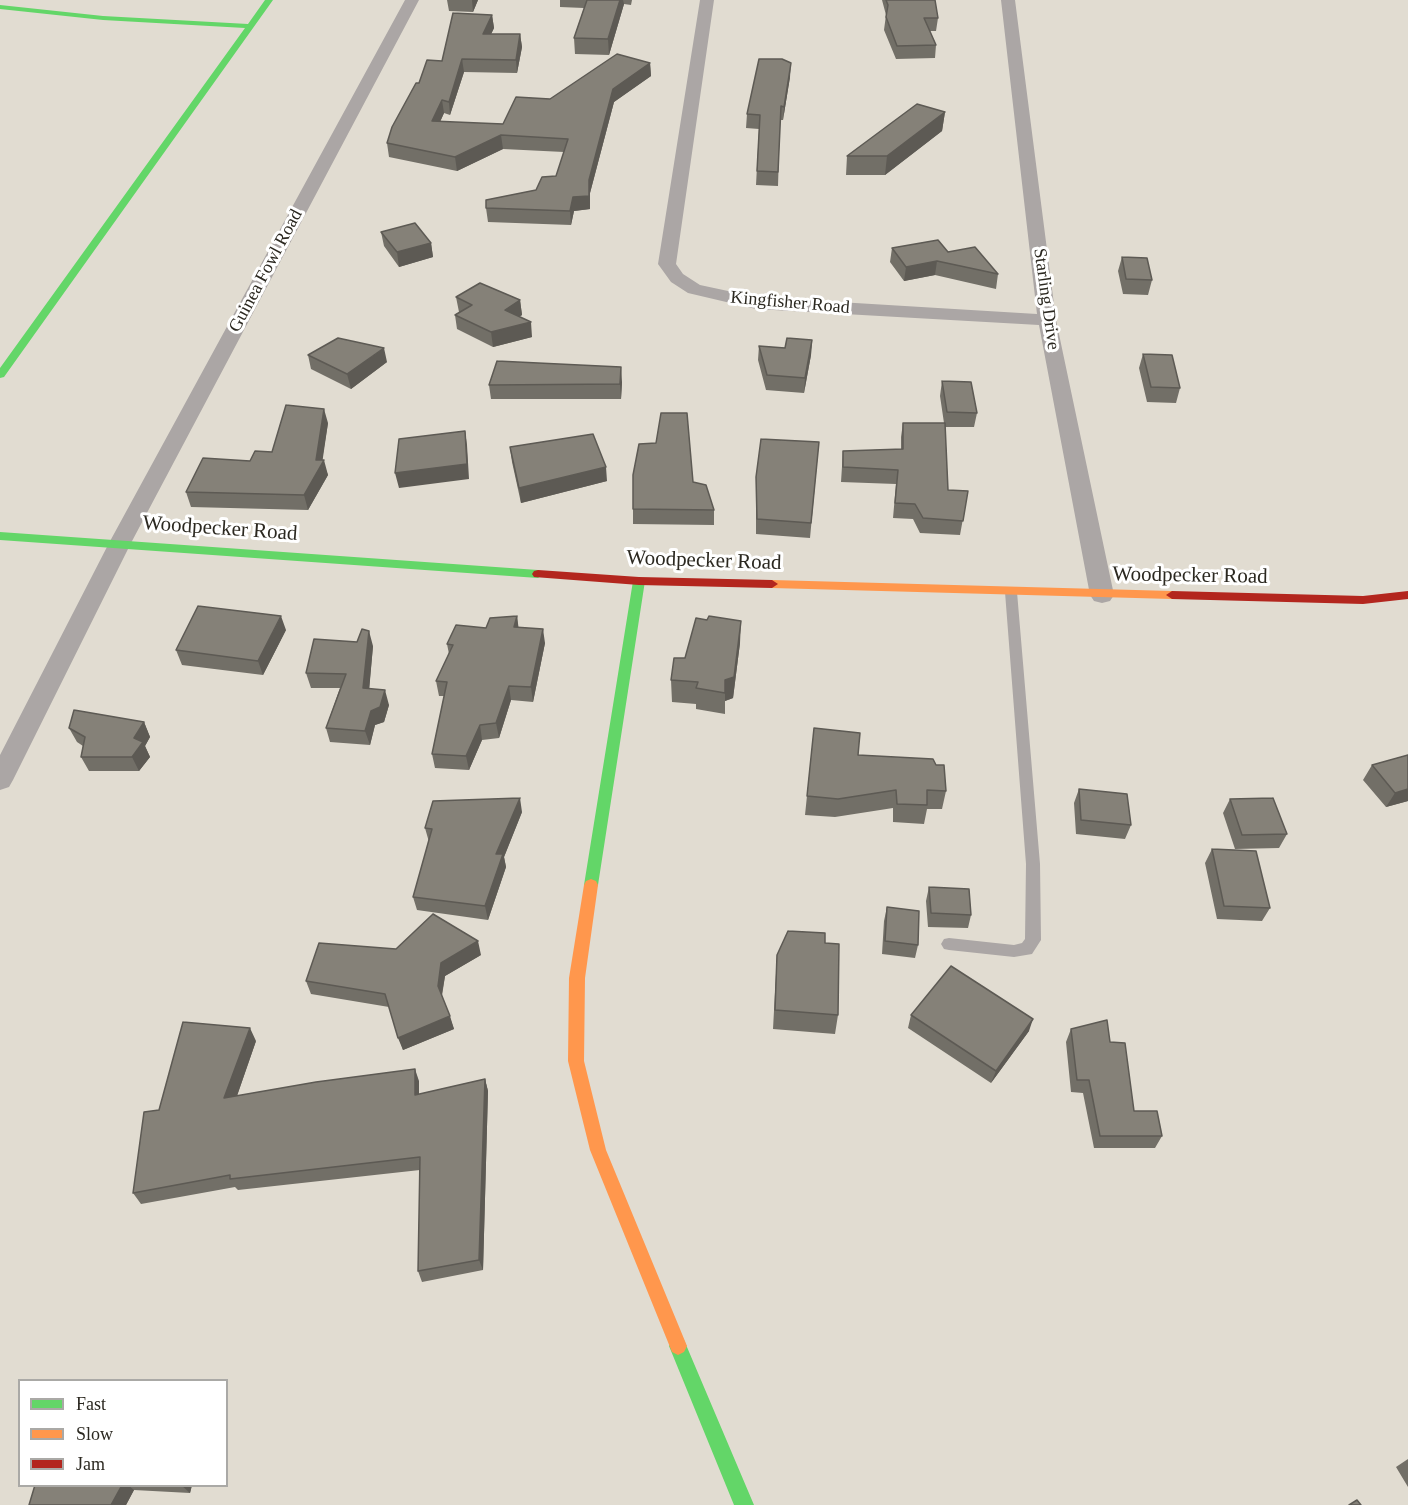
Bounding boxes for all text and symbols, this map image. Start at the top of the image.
street label: Guinea Fowl Road [225,206,307,336]
street label: Starling Drive [1028,247,1064,351]
street label: Kingfisher Road [730,287,850,319]
street label: Woodpecker Road [142,511,298,547]
street label: Woodpecker Road [626,546,782,576]
street label: Woodpecker Road [1112,562,1268,590]
legend [18,1379,228,1487]
text: Fast [76,1394,106,1414]
text: Slow [76,1424,113,1444]
text: Jam [76,1454,105,1474]

